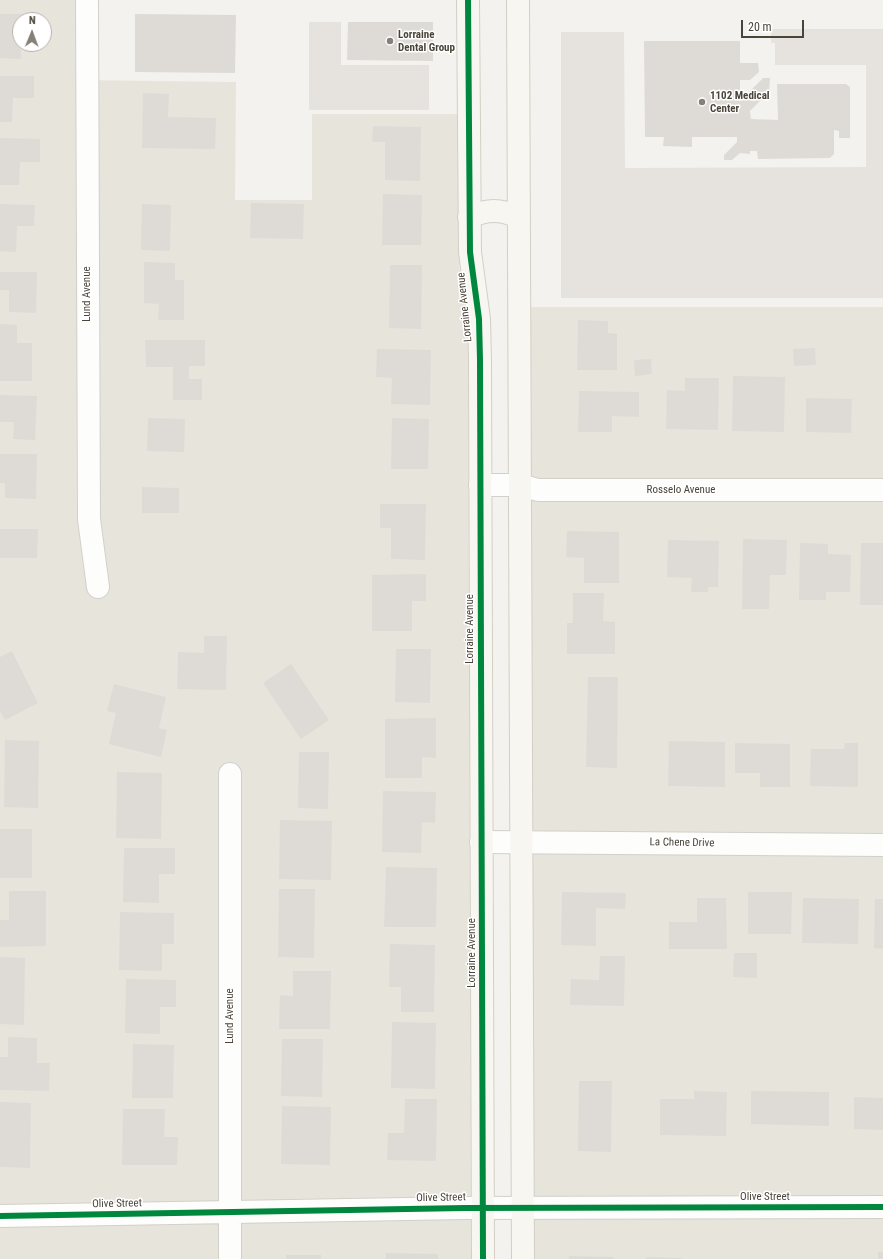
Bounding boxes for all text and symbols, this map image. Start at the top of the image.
north arrow [12,12,52,52]
scale bar [743,12,806,38]
text: N [29,14,36,27]
text: 20 m [748,20,772,34]
place label: Lorraine Dental Group [398,28,455,54]
marker: Lorraine Dental Group [385,36,395,46]
place label: 1102 Medical Center [710,89,770,115]
marker: 1102 Medical Center [697,97,707,107]
street label: Lund Avenue [80,266,94,322]
street label: Lorraine Avenue [455,272,475,342]
street label: Rosselo Avenue [647,483,715,497]
street label: Lorraine Avenue [463,594,477,664]
street label: La Chene Drive [650,836,714,850]
street label: Lorraine Avenue [465,918,479,988]
street label: Lund Avenue [223,988,237,1044]
street label: Olive Street [740,1190,790,1204]
street label: Olive Street [416,1191,466,1205]
street label: Olive Street [92,1197,142,1211]

